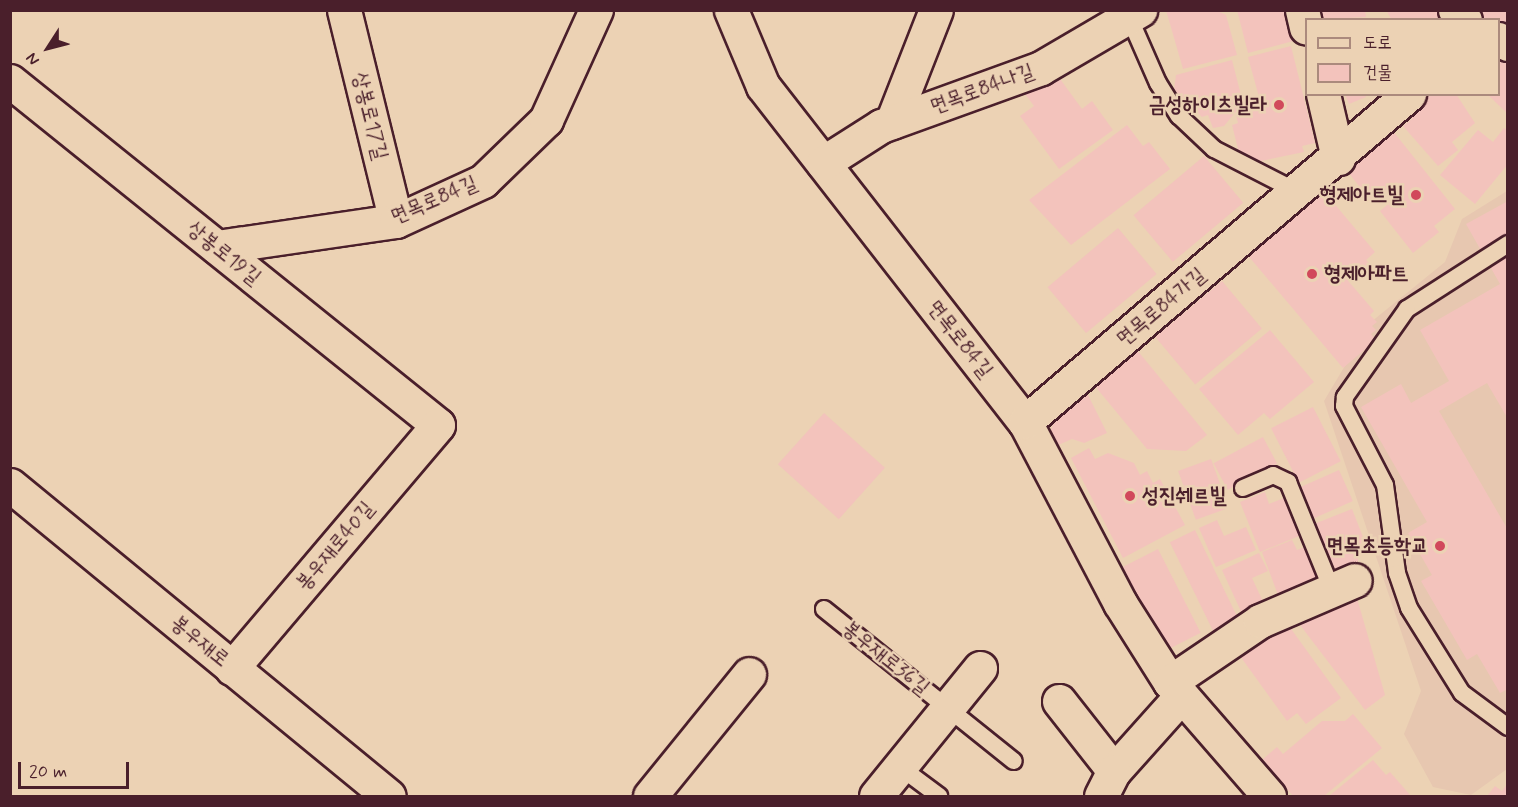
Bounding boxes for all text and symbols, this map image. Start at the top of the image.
north arrow [18,18,78,78]
legend [1305,18,1500,96]
text: 도로 [1363,31,1392,55]
text: N [21,48,45,69]
street label: 면목로84나길 [927,59,1037,119]
text: 건물 [1363,61,1392,85]
street label: 상봉로17길 [347,69,393,163]
place label: 금성하이츠빌라 [1149,92,1267,118]
marker: 금성하이츠빌라 [1272,98,1286,112]
street label: 면목로84길 [387,170,481,230]
place label: 형제아트빌 [1320,182,1404,208]
marker: 형제아트빌 [1409,188,1423,202]
street label: 상봉로19길 [182,216,266,290]
place label: 형제아파트 [1324,261,1408,287]
street label: 면목로84가길 [1111,262,1211,352]
marker: 형제아파트 [1305,267,1319,281]
street label: 면목로84길 [922,295,998,383]
place label: 성진쉐르빌 [1142,483,1226,509]
marker: 성진쉐르빌 [1123,489,1137,503]
street label: 봉우재로40길 [290,496,380,596]
place label: 면목초등학교 [1327,533,1428,559]
marker: 면목초등학교 [1433,539,1447,553]
street label: 봉우재로 [166,610,234,672]
street label: 봉우재로36길 [837,615,935,701]
scale bar [21,750,132,788]
text: 20 m [29,760,67,784]

